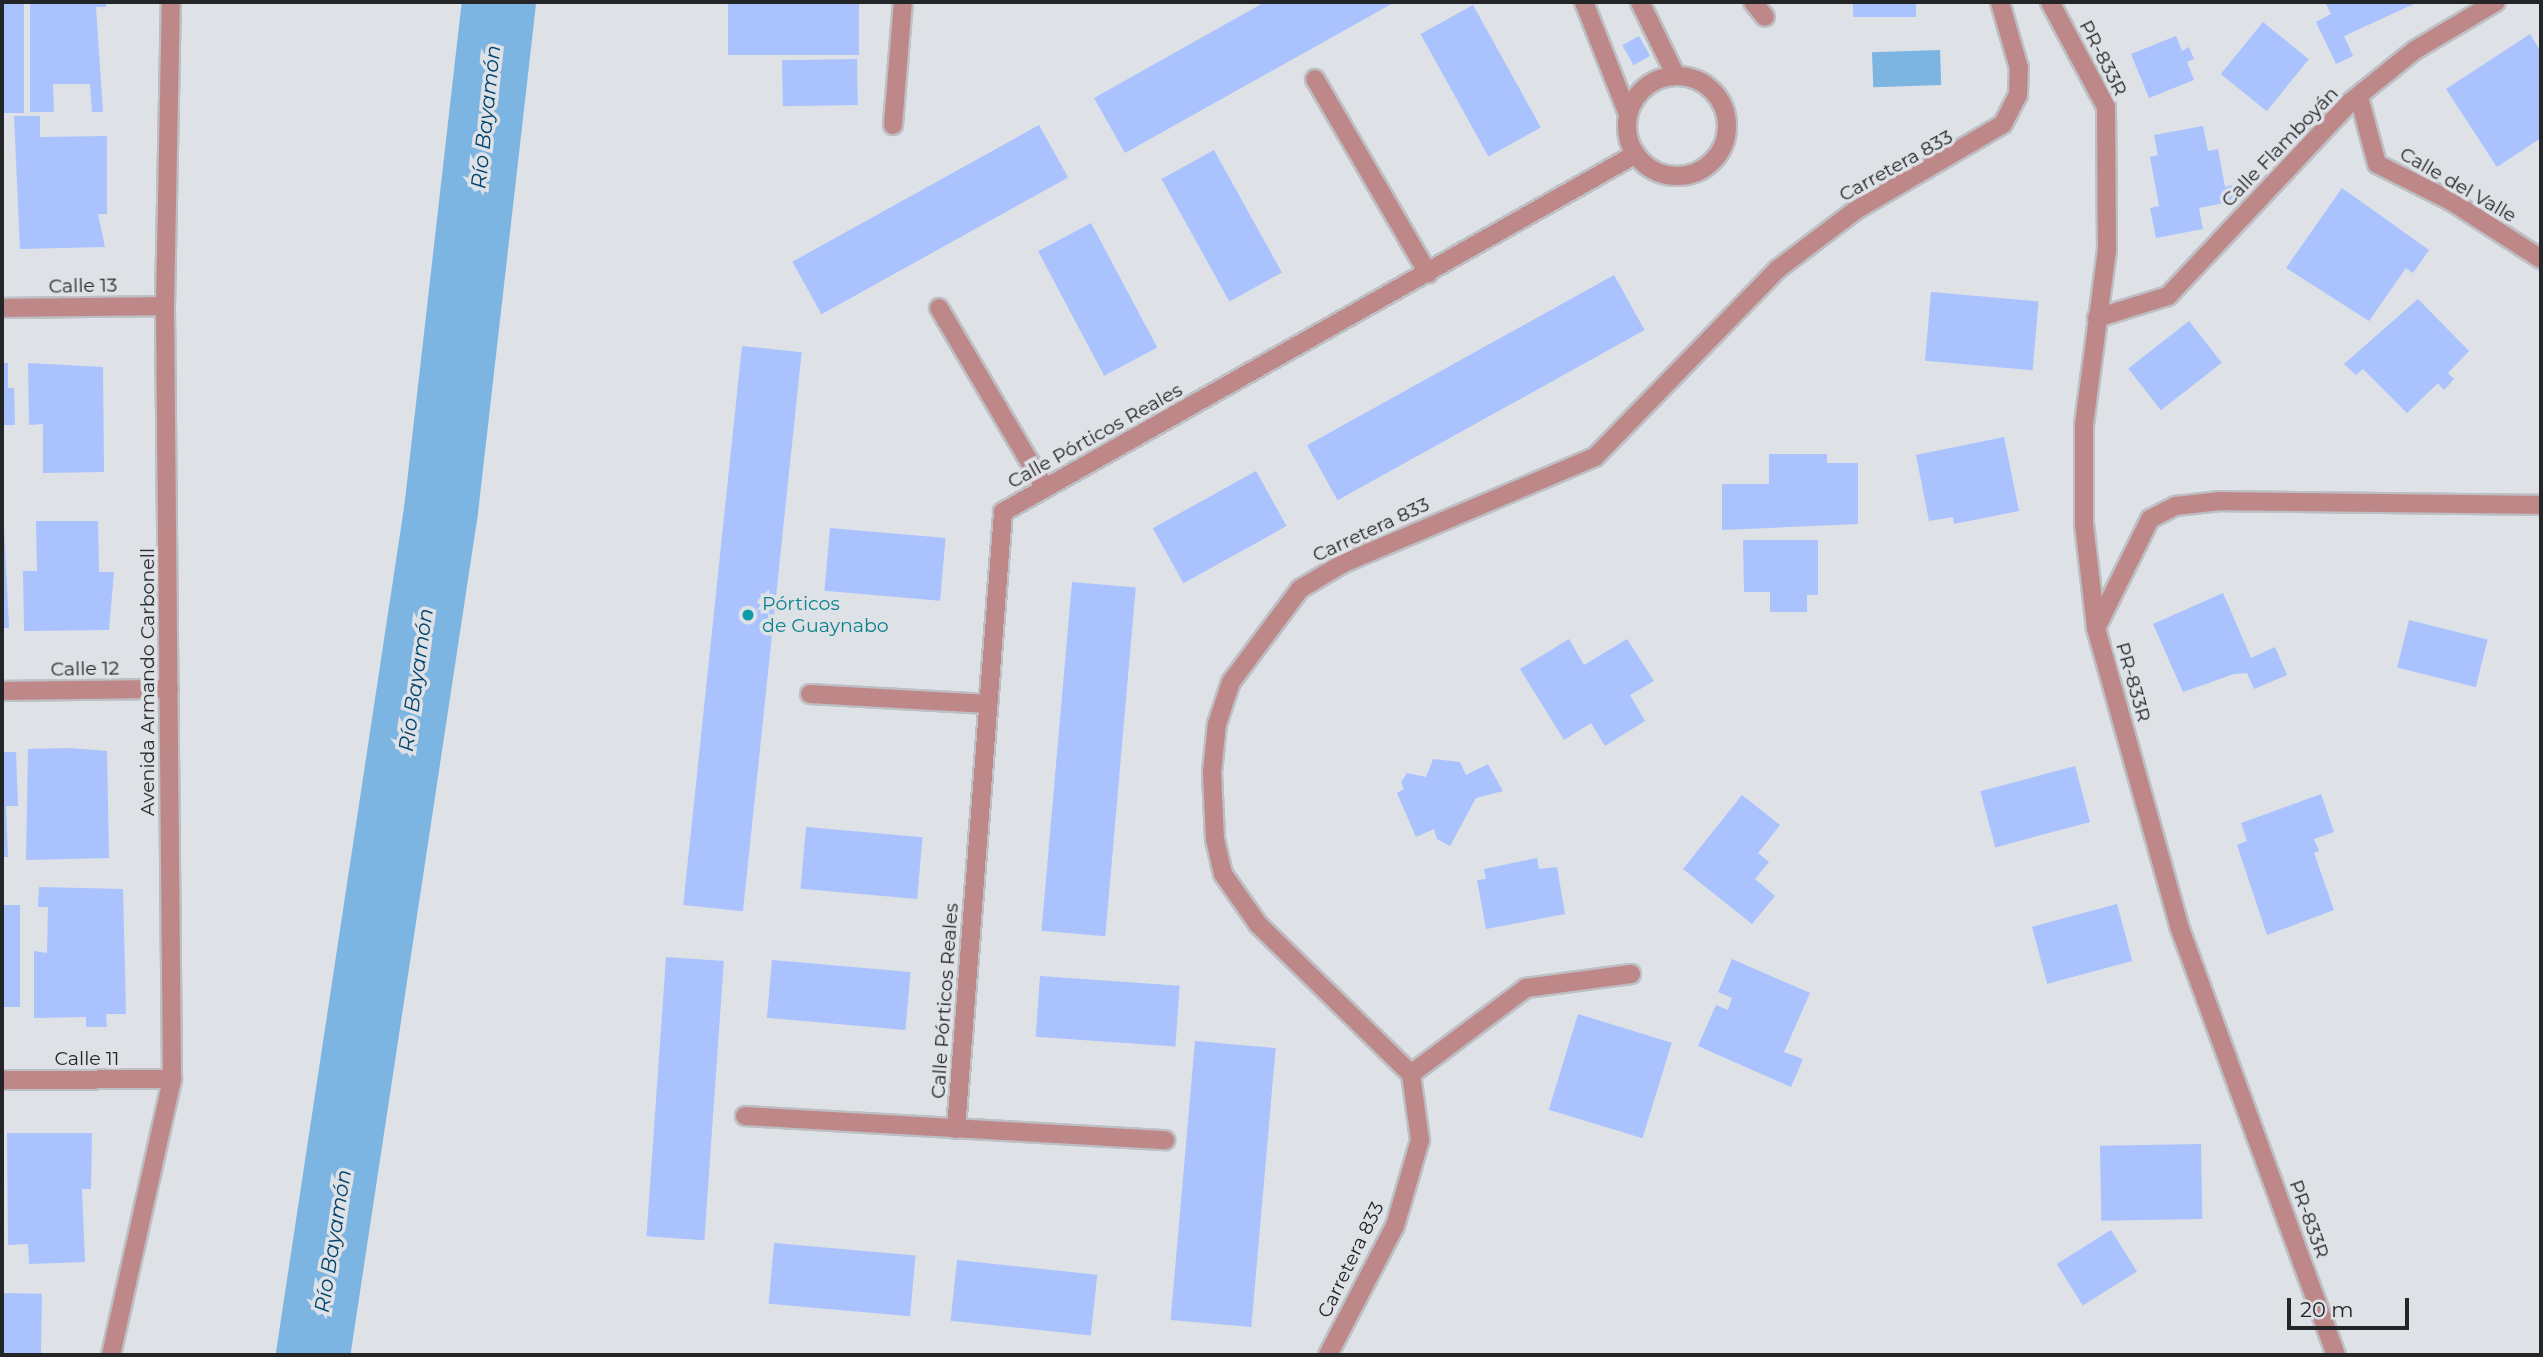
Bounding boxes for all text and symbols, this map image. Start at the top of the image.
street label: PR-833R [2074,16,2132,100]
water label: Río Bayamón [466,44,506,190]
street label: Calle Flamboyán [2217,82,2343,212]
street label: Carretera 833 [1835,125,1957,207]
street label: Calle del Valle [2396,142,2520,228]
street label: Calle 13 [48,274,118,298]
street label: Calle Pórticos Reales [1004,379,1186,493]
street label: Carretera 833 [1309,493,1433,567]
street label: Avenida Armando Carbonell [137,548,159,816]
place label: Pórticos de Guaynabo [762,593,889,637]
water label: Río Bayamón [393,607,439,753]
marker: Pórticos de Guaynabo [740,607,756,623]
street label: PR-833R [2111,640,2155,724]
street label: Calle 12 [50,657,120,681]
street label: Calle Pórticos Reales [927,902,963,1100]
street label: Calle 11 [55,1048,119,1070]
water label: Río Bayamón [309,1168,357,1314]
street label: PR-833R [2284,1177,2334,1261]
street label: Carretera 833 [1313,1198,1389,1322]
scale bar [2291,1284,2414,1328]
text: 20 m [2300,1297,2354,1322]

